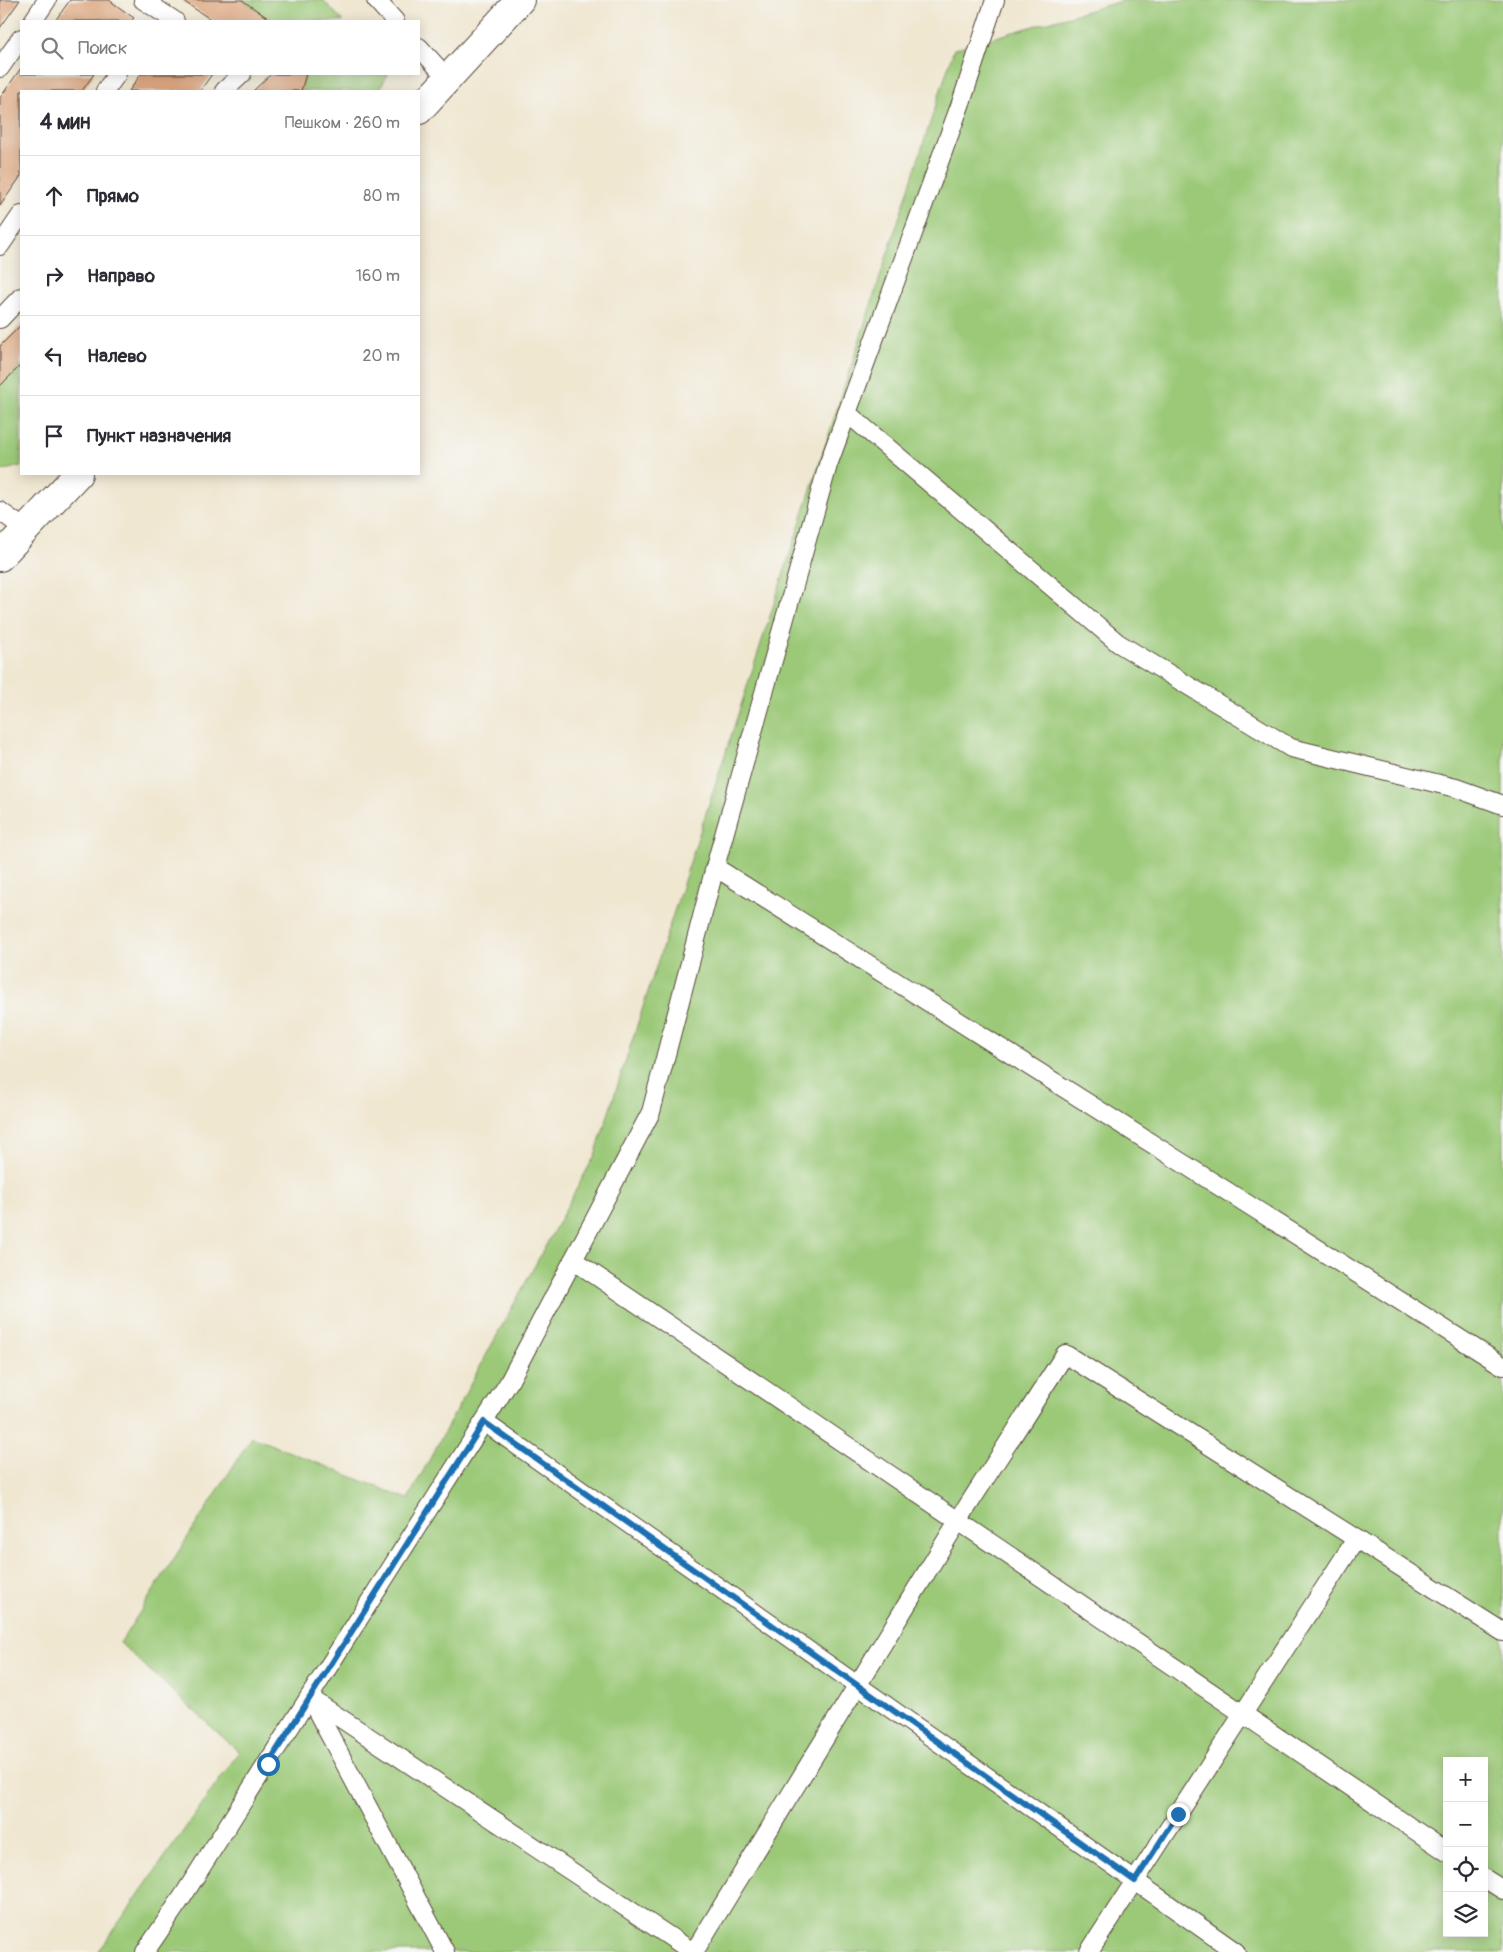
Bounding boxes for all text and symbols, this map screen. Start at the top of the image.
search box [20,20,420,75]
icon: search [38,34,66,62]
text: Поиск [78,36,128,60]
text: 4 мин [40,109,90,136]
text: Пешком · 260 m [285,113,400,133]
icon: ahead [40,182,68,210]
text: Прямо [87,184,139,208]
text: 80 m [363,186,400,206]
icon: right [40,262,68,290]
text: Направо [87,264,155,288]
text: 160 m [356,266,400,286]
icon: left [40,342,68,370]
text: Налево [87,344,147,368]
text: 20 m [362,346,400,366]
icon: arrive [40,422,68,450]
text: Пункт назначения [87,424,231,448]
route start [257,1753,280,1776]
map controls [1443,1757,1488,1937]
button: + [1443,1757,1488,1802]
button: − [1443,1802,1488,1847]
route end [1167,1803,1190,1826]
button: locate [1443,1847,1488,1892]
button: layers [1443,1892,1488,1937]

